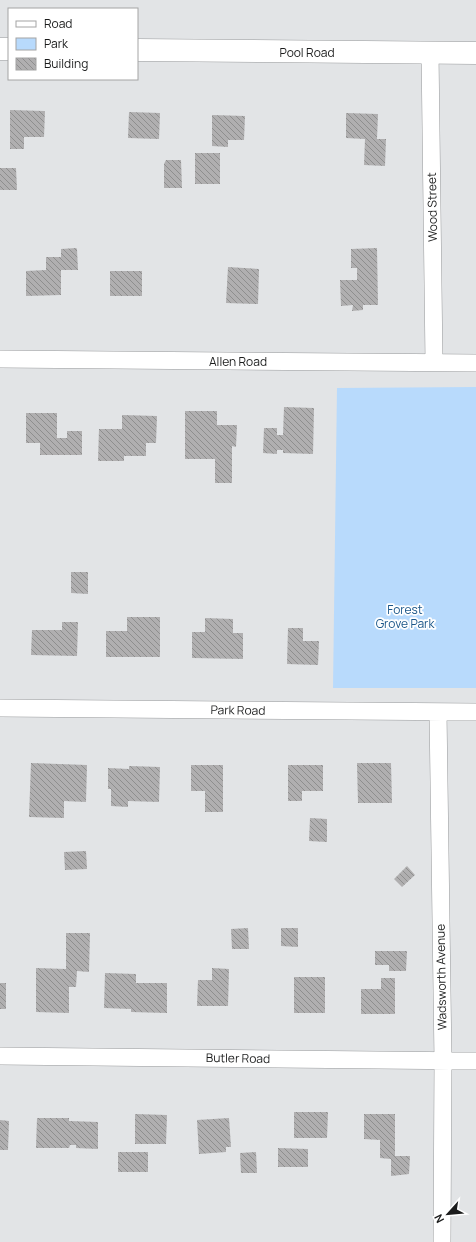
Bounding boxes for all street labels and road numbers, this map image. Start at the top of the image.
street label: Pool Road [279,44,335,61]
street label: Wood Street [423,172,441,242]
street label: Allen Road [209,353,267,370]
street label: Park Road [210,701,266,719]
street label: Wadsworth Avenue [432,924,450,1030]
street label: Butler Road [206,1049,270,1067]

